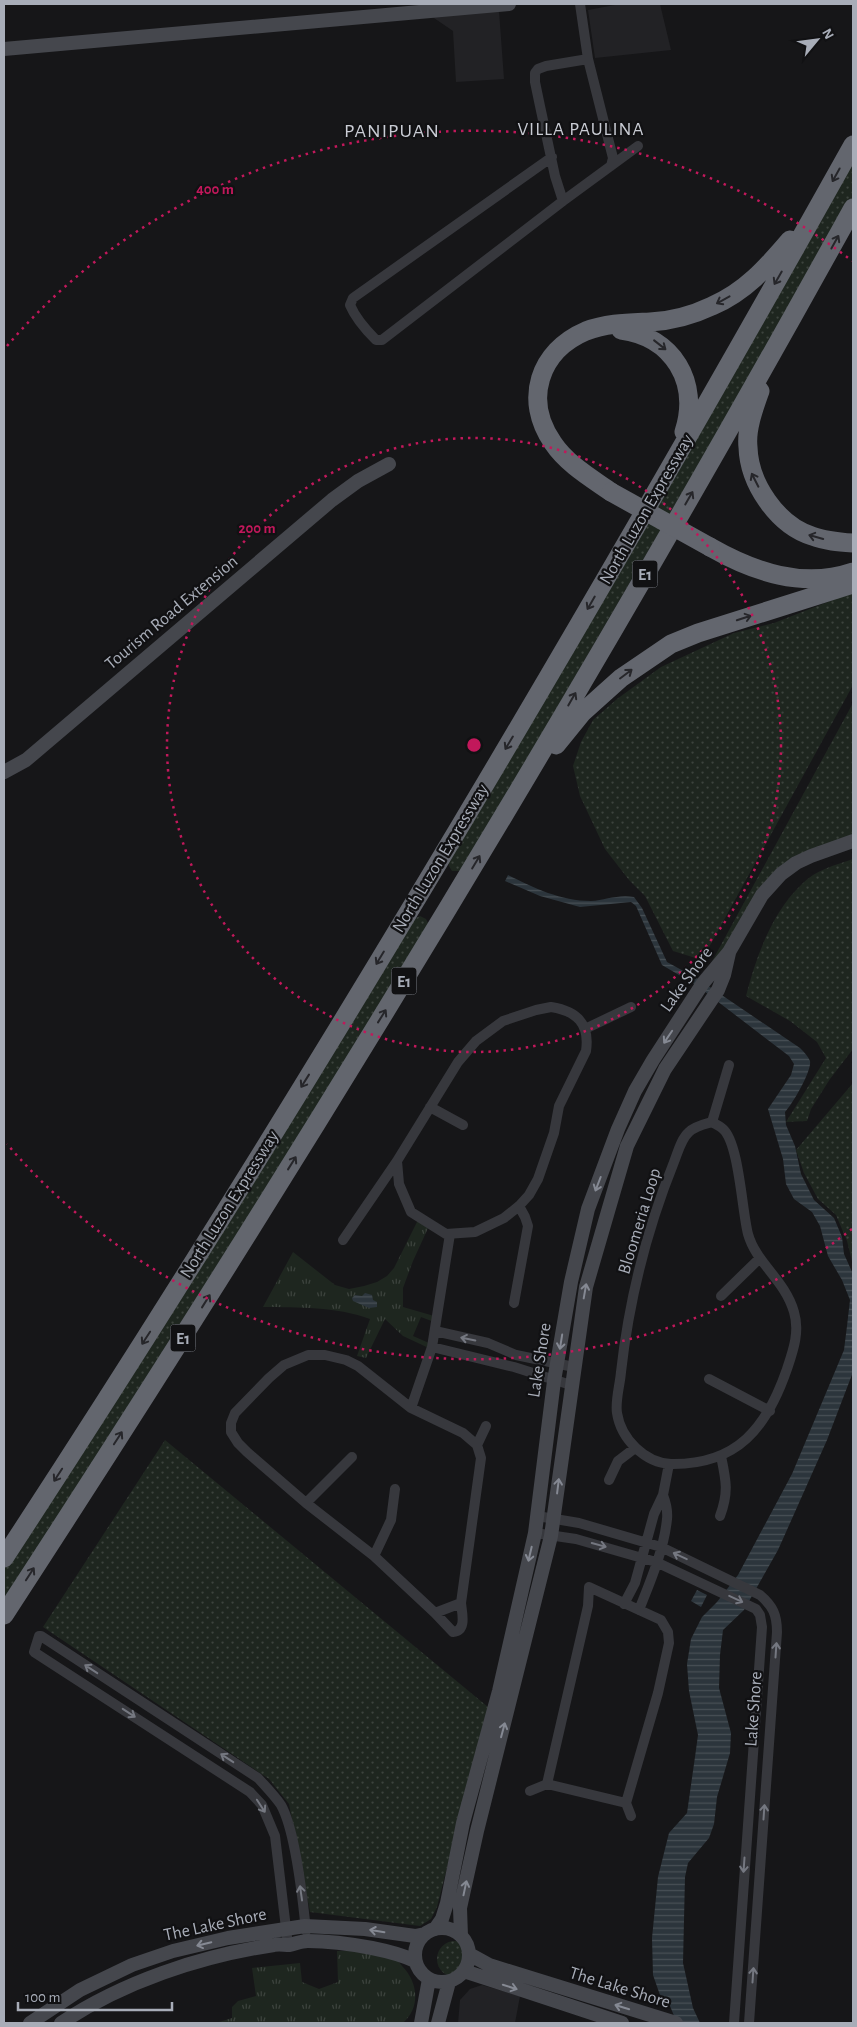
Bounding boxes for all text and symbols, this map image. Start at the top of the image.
north arrow [792,15,842,65]
text: N [819,27,836,42]
district label: VILLA PAULINA [517,120,645,139]
district label: PANIPUAN [344,121,440,141]
one-way arrow [831,167,841,182]
text: 400 m [196,182,234,197]
one-way arrow [830,235,840,249]
one-way arrow [773,270,782,285]
one-way arrow [717,296,731,306]
one-way arrow [653,340,667,350]
street label: North Luzon Expressway [597,431,697,587]
one-way arrow [750,473,759,488]
one-way arrow [684,491,694,506]
text: 200 m [238,521,276,536]
one-way arrow [809,532,825,541]
street label: Tourism Road Extension [102,552,241,673]
road number: E1 [632,560,658,588]
one-way arrow [586,596,596,610]
one-way arrow [736,613,751,622]
one-way arrow [619,669,632,680]
one-way arrow [568,693,578,707]
centre of rings [465,736,483,754]
one-way arrow [503,736,513,750]
street label: North Luzon Expressway [389,781,492,936]
one-way arrow [472,856,482,870]
street label: Lake Shore [657,944,716,1015]
one-way arrow [375,950,385,964]
road number: E1 [392,968,416,994]
one-way arrow [378,1009,388,1023]
one-way arrow [663,1030,673,1044]
one-way arrow [300,1074,310,1088]
street label: North Luzon Expressway [177,1128,283,1281]
one-way arrow [287,1156,297,1170]
street label: Bloomeria Loop [615,1166,665,1276]
one-way arrow [593,1175,602,1191]
one-way arrow [581,1283,591,1299]
one-way arrow [201,1294,211,1308]
street label: Lake Shore [525,1322,555,1399]
road number: E1 [170,1325,196,1352]
one-way arrow [140,1331,151,1345]
one-way arrow [556,1333,566,1349]
one-way arrow [460,1334,476,1343]
one-way arrow [114,1431,124,1445]
one-way arrow [52,1467,62,1481]
one-way arrow [553,1479,563,1495]
one-way arrow [591,1541,607,1550]
one-way arrow [525,1546,534,1562]
one-way arrow [673,1551,688,1560]
one-way arrow [26,1568,36,1582]
one-way arrow [728,1595,743,1605]
one-way arrow [771,1643,781,1659]
one-way arrow [85,1664,99,1674]
street label: Lake Shore [742,1671,766,1747]
one-way arrow [122,1708,136,1719]
one-way arrow [499,1723,508,1739]
one-way arrow [221,1753,235,1763]
one-way arrow [256,1799,266,1813]
one-way arrow [759,1805,769,1821]
one-way arrow [740,1857,749,1873]
one-way arrow [460,1880,470,1896]
one-way arrow [295,1885,305,1901]
street label: The Lake Shore [162,1905,268,1945]
one-way arrow [369,1926,385,1936]
one-way arrow [196,1940,212,1949]
street label: The Lake Shore [567,1964,672,2012]
one-way arrow [748,1967,757,1983]
scale bar [18,1980,171,2012]
one-way arrow [502,1983,518,1992]
text: 100 m [25,1990,60,2005]
one-way arrow [614,2002,630,2011]

